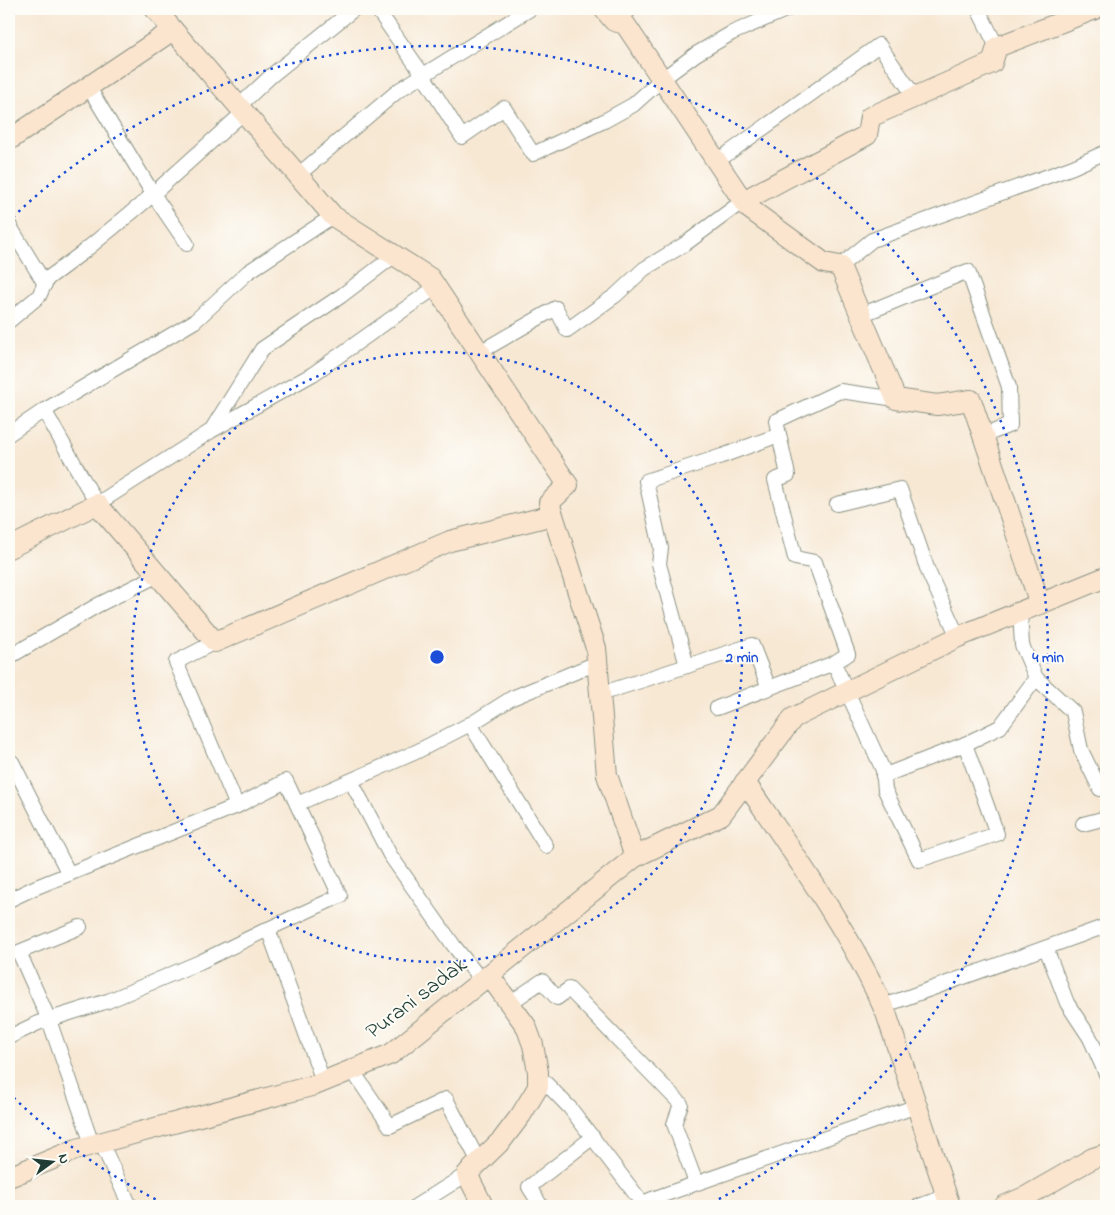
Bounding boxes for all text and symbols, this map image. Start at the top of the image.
text: 2 min [725,647,759,669]
text: 4 min [1031,647,1064,669]
centre of rings [428,648,446,666]
street label: Purani sadak [359,950,475,1048]
north arrow [28,1138,78,1188]
text: N [52,1152,74,1166]

